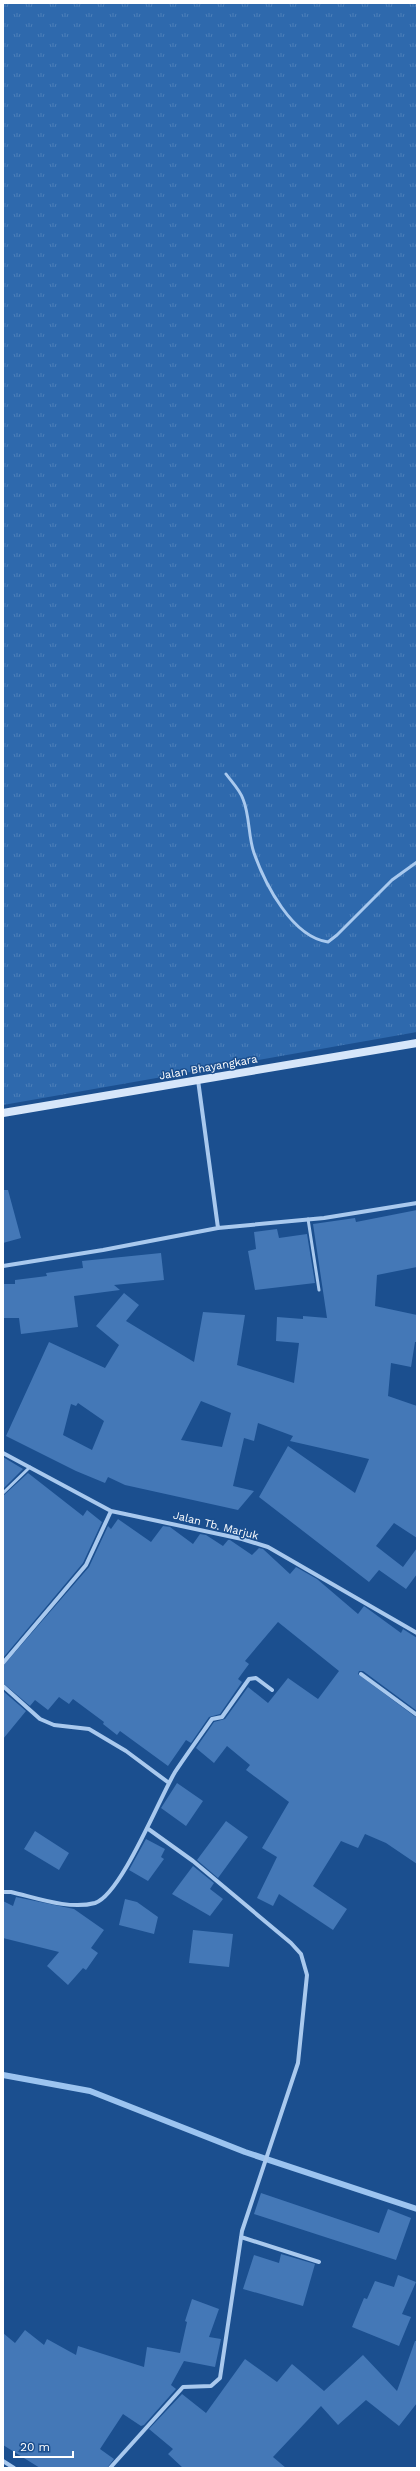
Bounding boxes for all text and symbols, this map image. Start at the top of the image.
street label: Jalan Bhayangkara [158,1052,258,1083]
street label: Jalan Tb. Marjuk [172,1509,260,1542]
scale bar [14,2433,73,2459]
text: 20 m [20,2440,50,2454]

